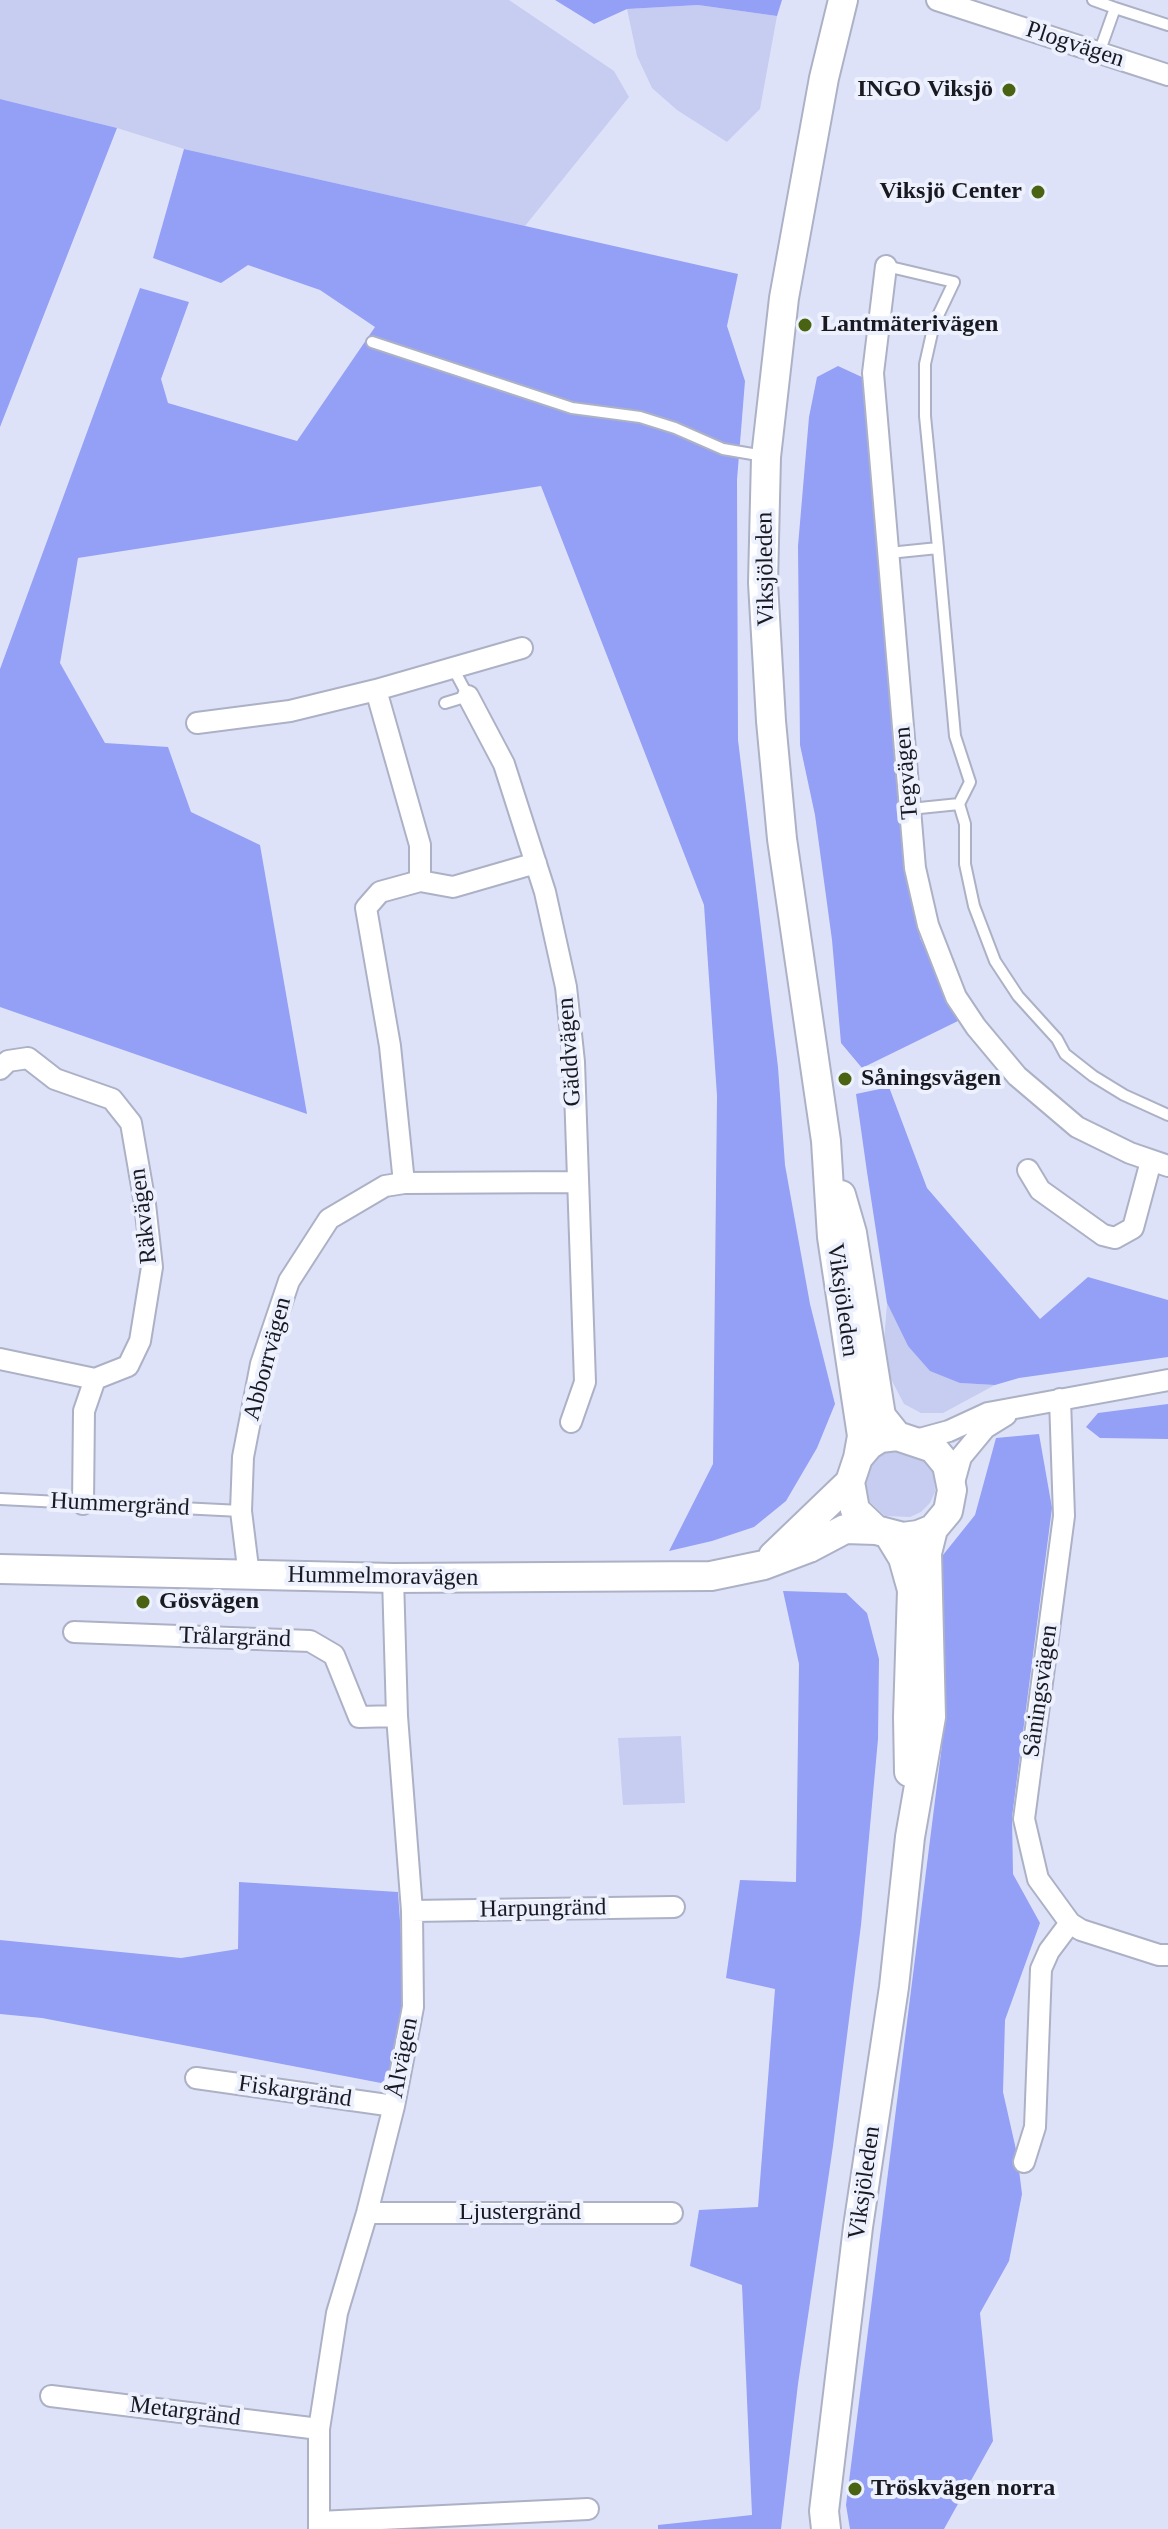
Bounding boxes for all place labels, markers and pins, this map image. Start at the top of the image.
place label: INGO Viksjö [857,76,993,104]
marker: INGO Viksjö [1000,81,1018,99]
place label: Viksjö Center [880,178,1022,206]
marker: Viksjö Center [1029,183,1047,201]
place label: Lantmäterivägen [821,311,998,339]
marker: Lantmäterivägen [796,316,814,334]
place label: Såningsvägen [861,1065,1001,1093]
marker: Såningsvägen [836,1070,854,1088]
place label: Gösvägen [159,1588,259,1616]
marker: Gösvägen [134,1593,152,1611]
place label: Tröskvägen norra [871,2475,1055,2503]
marker: Tröskvägen norra [846,2480,864,2498]

